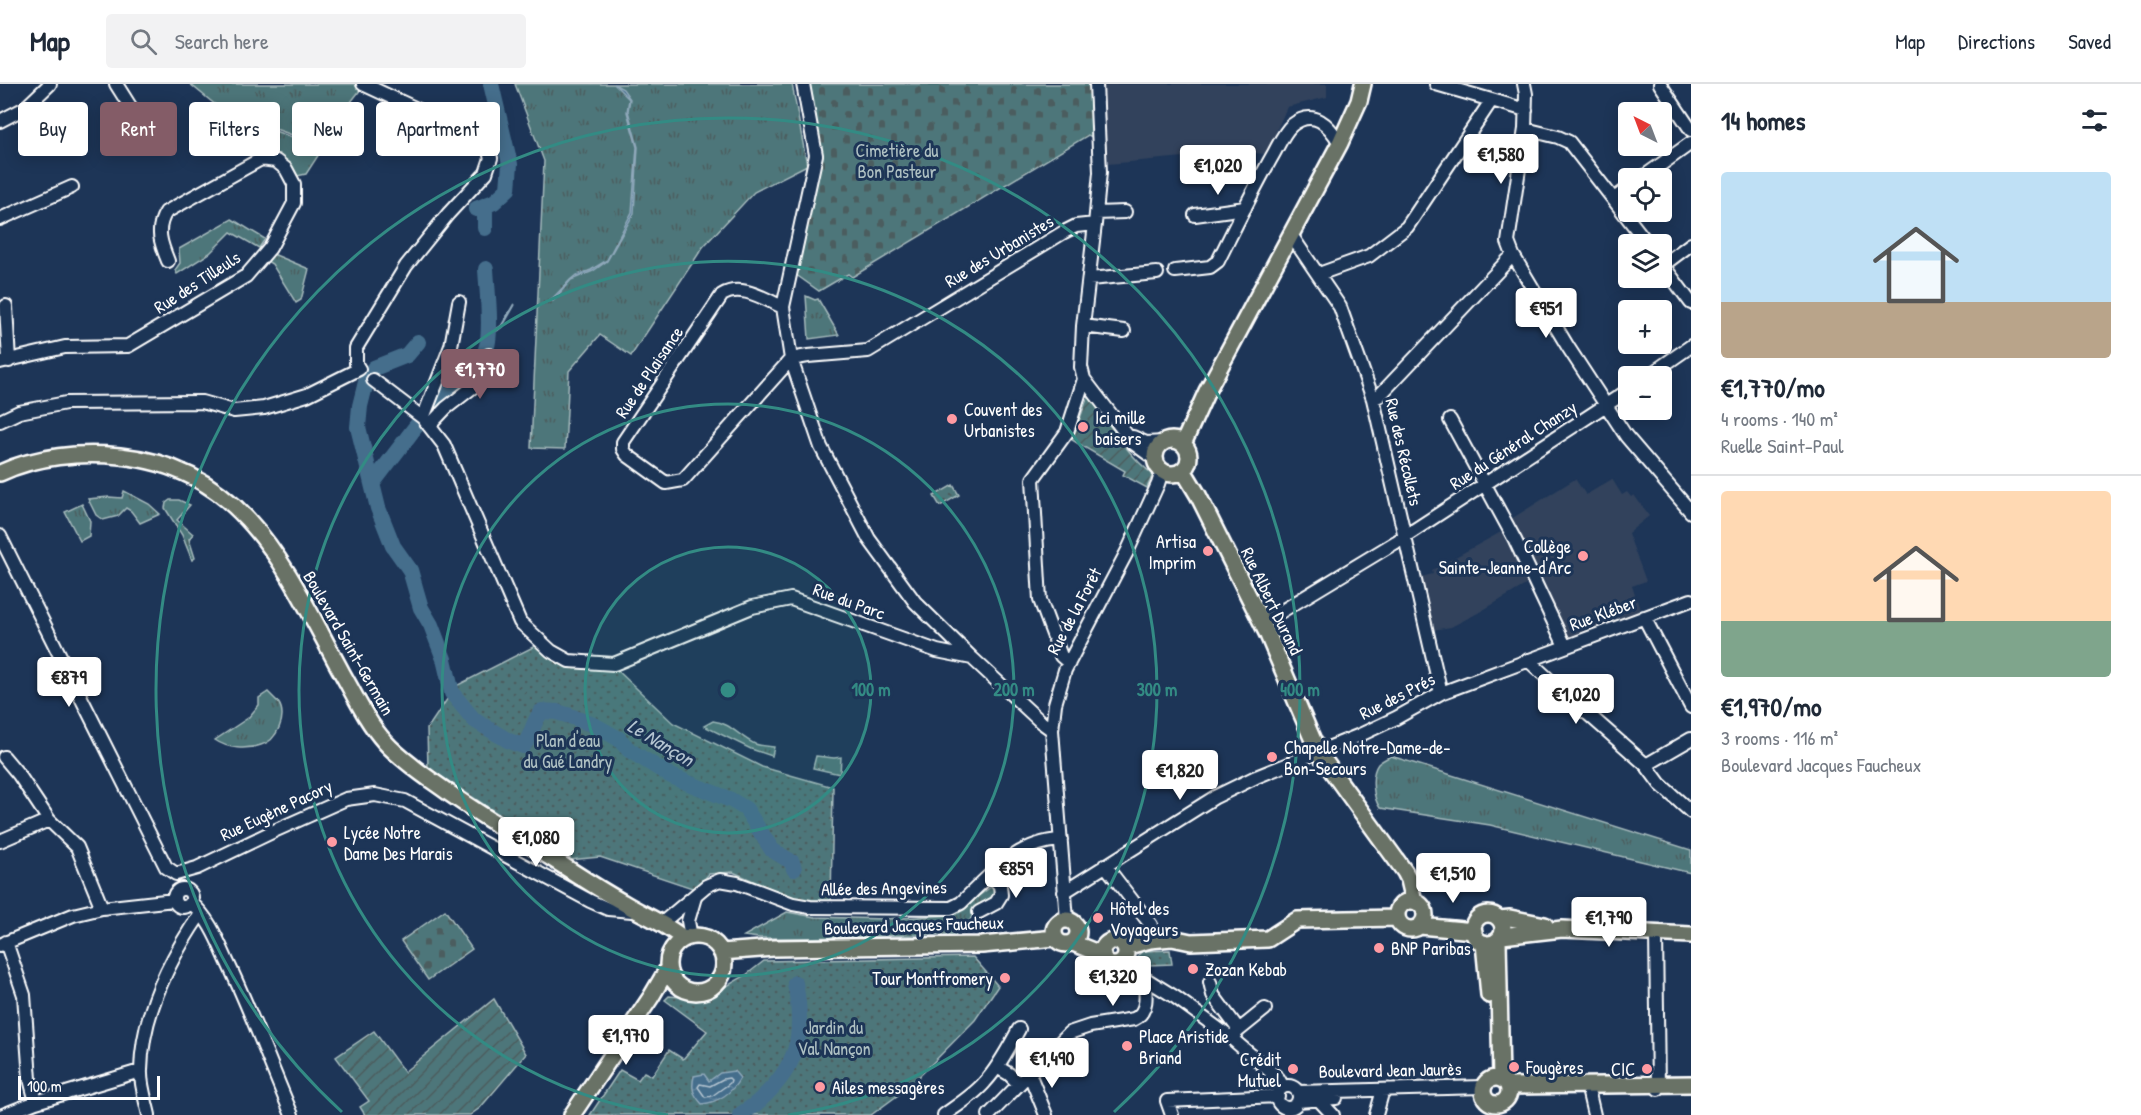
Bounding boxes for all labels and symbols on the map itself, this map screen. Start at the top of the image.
north arrow [1618,102,1672,156]
pin: €1,580 [1452,134,1550,185]
park label: Cimetière du Bon Pasteur [855,138,939,184]
pin: €1,020 [1169,145,1267,196]
street label: Rue des Urbanistes [940,209,1058,293]
street label: Rue des Tilleuls [149,245,245,319]
pin: €951 [1510,288,1582,339]
street label: Rue de Plaisance [609,321,689,423]
pin: €1,770 [431,349,529,400]
street label: Rue du Général Chanzy [1445,394,1582,496]
street label: Rue des Récollets [1379,396,1429,508]
place label: Couvent des Urbanistes [964,397,1042,443]
place label: Ici mille baisers [1095,405,1146,451]
marker: Couvent des Urbanistes [945,412,959,426]
marker: Ici mille baisers [1076,420,1090,434]
place label: Artisa Imprim [1149,529,1196,575]
place label: Collège Sainte-Jeanne-d'Arc [1439,534,1571,580]
street label: Rue Albert Durand [1235,543,1309,659]
marker: Artisa Imprim [1201,544,1215,558]
marker: Collège Sainte-Jeanne-d'Arc [1576,549,1590,563]
street label: Rue de la Forêt [1041,562,1108,659]
street label: Boulevard Saint-Germain [297,566,401,720]
street label: Rue du Parc [810,576,888,626]
street label: Rue Kléber [1566,589,1640,637]
pin: €879 [33,657,105,708]
street label: Rue des Prés [1355,666,1439,726]
pin: €1,020 [1527,674,1625,725]
text: 100 m [851,677,891,702]
text: 200 m [994,677,1034,702]
text: 300 m [1137,677,1177,702]
text: 400 m [1280,677,1320,702]
centre of rings [718,680,738,700]
water label: Le Nançon [623,712,701,773]
park label: Plan d'eau du Gué Landry [524,728,613,774]
place label: Chapelle Notre-Dame-de- Bon-Secours [1284,735,1451,781]
pin: €1,820 [1131,750,1229,801]
marker: Chapelle Notre-Dame-de- Bon-Secours [1265,750,1279,764]
street label: Rue Eugène Pacory [216,773,336,847]
pin: €1,080 [487,817,585,868]
place label: Lycée Notre Dame Des Marais [344,820,453,866]
marker: Lycée Notre Dame Des Marais [325,835,339,849]
pin: €859 [980,848,1052,899]
pin: €1,510 [1404,853,1502,904]
street label: Allée des Angevines [821,874,947,902]
place label: Hôtel des Voyageurs [1110,896,1178,942]
pin: €1,790 [1560,897,1658,948]
street label: Boulevard Jacques Faucheux [823,909,1005,941]
marker: Hôtel des Voyageurs [1091,911,1105,925]
place label: BNP Paribas [1391,936,1471,961]
marker: BNP Paribas [1372,941,1386,955]
pin: €1,320 [1064,956,1162,1007]
place label: Zozan Kebab [1205,957,1287,982]
marker: Zozan Kebab [1186,962,1200,976]
place label: Tour Montfromery [872,966,993,991]
marker: Tour Montfromery [998,971,1012,985]
pin: €1,970 [577,1015,675,1066]
park label: Jardin du Val Nançon [797,1015,871,1061]
place label: Place Aristide Briand [1139,1024,1229,1070]
pin: €1,490 [1003,1038,1101,1089]
marker: Place Aristide Briand [1120,1039,1134,1053]
place label: Crédit Mutuel [1238,1047,1282,1093]
place label: Fougères [1525,1055,1583,1080]
street label: Boulevard Jean Jaurès [1318,1056,1462,1084]
place label: CIC [1611,1057,1635,1082]
marker: Fougères [1507,1060,1521,1074]
marker: Crédit Mutuel [1286,1062,1300,1076]
marker: CIC [1640,1062,1654,1076]
scale bar [18,1073,160,1100]
place label: Ailes messagères [832,1075,944,1100]
marker: Ailes messagères [813,1080,827,1094]

